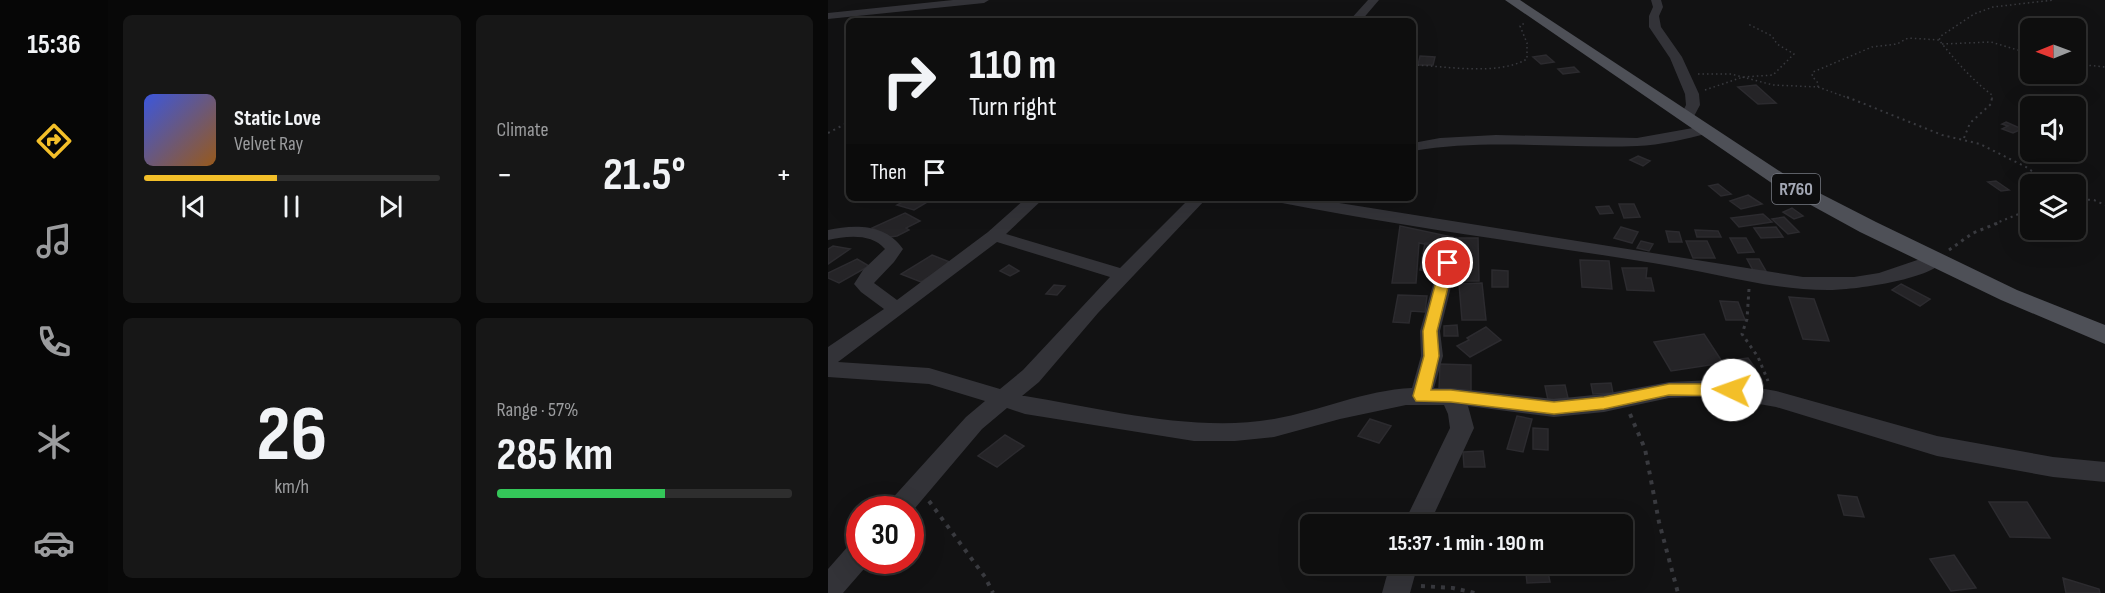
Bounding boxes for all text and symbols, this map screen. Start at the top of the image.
north arrow [2020,18,2086,84]
map controls [2020,18,2086,240]
text: 15:36 [27,29,81,61]
text: 110 m [969,40,1056,91]
icon: right [870,42,948,120]
text: Turn right [969,91,1056,123]
button: sound [2020,96,2086,162]
text: Static Love [234,105,321,132]
text: Climate [497,118,549,142]
icon: directions [33,120,75,162]
text: Velvet Ray [234,132,303,156]
text: 21.5° [603,148,686,203]
text: − [497,155,513,195]
text: + [776,155,792,195]
icon: arrive [918,156,951,189]
text: Then [870,159,906,186]
road number: R760 [1772,174,1820,204]
button: layers [2020,174,2086,240]
icon: previous [177,190,210,223]
icon: pause [275,190,308,223]
icon: next [374,190,407,223]
icon: music [33,220,75,262]
pin [1422,237,1473,288]
icon: arrive [1431,246,1464,279]
icon: phone [33,321,75,363]
position arrow [1700,358,1764,422]
text: 26 [256,389,327,482]
text: Range · 57% [497,398,578,422]
icon: climate [33,421,75,463]
text: 285 km [497,428,613,483]
text: km/h [274,475,309,499]
speed limit sign: 30 [846,496,924,574]
icon: car [33,522,75,564]
text: 15:37 · 1 min · 190 m [1389,530,1544,557]

